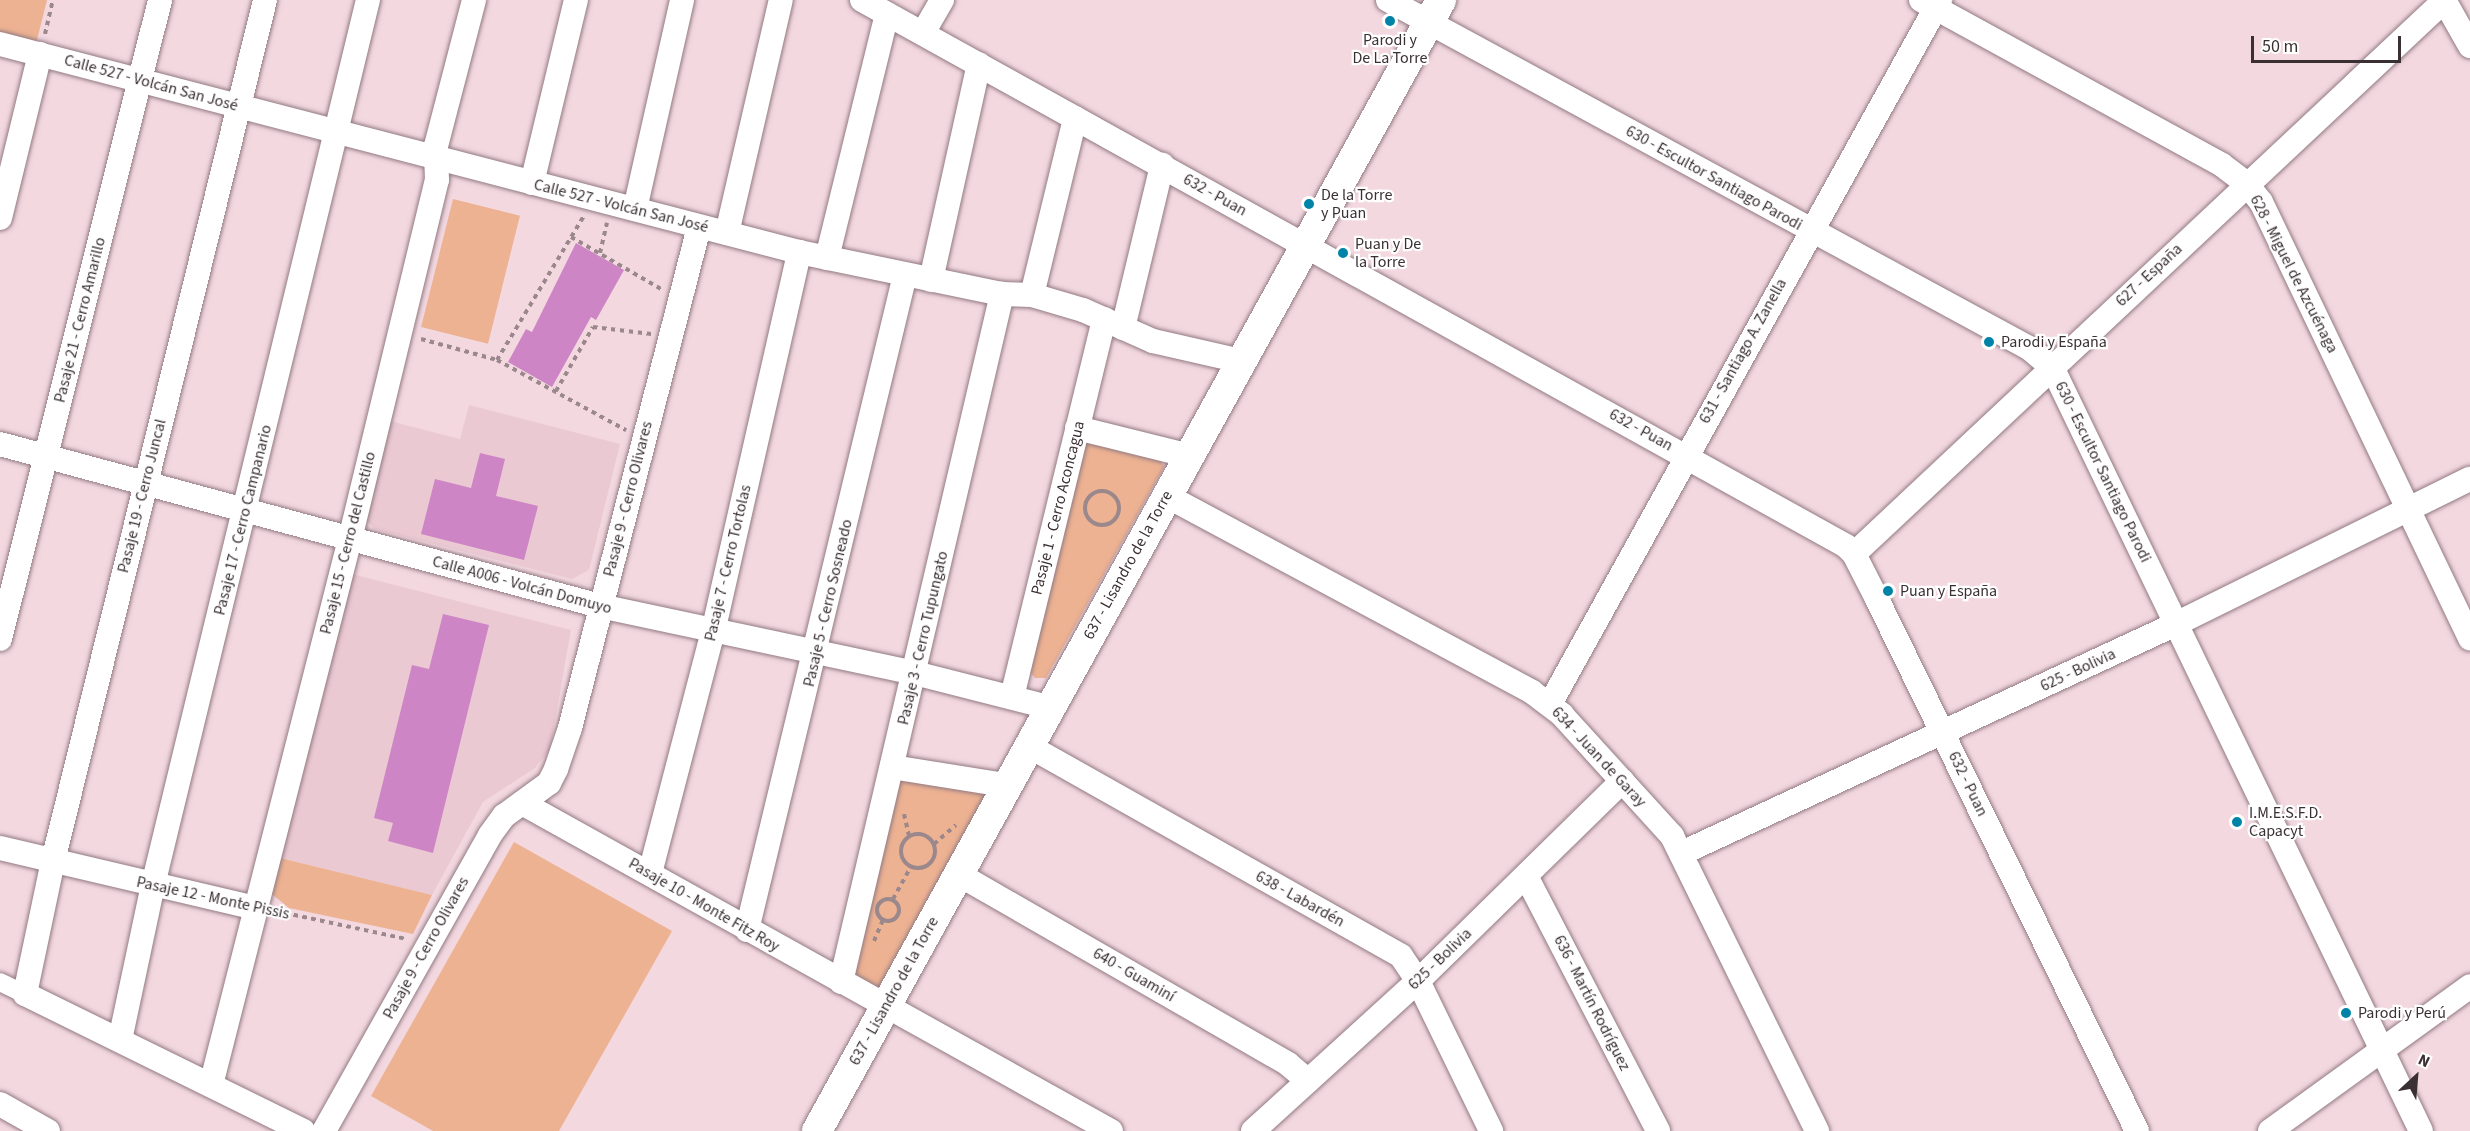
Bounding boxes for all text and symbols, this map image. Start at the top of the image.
marker: Parodi y De La Torre [1383,14,1397,28]
scale bar [2254,24,2404,62]
place label: Parodi y De La Torre [1352,30,1428,68]
text: 50 m [2262,34,2298,59]
street label: Calle 527 - Volcán San José [62,51,240,115]
street label: 630 - Escultor Santiago Parodi [1622,121,1806,235]
street label: 632 - Puan [1180,170,1250,220]
street label: Calle 527 - Volcán San José [532,175,710,237]
place label: De la Torre y Puan [1321,185,1392,223]
street label: 628 - Miguel de Azcuénaga [2246,192,2342,356]
marker: De la Torre y Puan [1302,197,1316,211]
place label: Puan y De la Torre [1355,234,1421,272]
street label: Pasaje 21 - Cerro Amarillo [50,235,110,405]
street label: 627 - España [2112,239,2186,311]
marker: Puan y De la Torre [1336,246,1350,260]
street label: 631 - Santiago A. Zanella [1695,275,1791,427]
place label: Parodi y España [2001,332,2107,352]
marker: Parodi y España [1982,335,1996,349]
street label: 630 - Escultor Santiago Parodi [2051,378,2155,566]
street label: 632 - Puan [1606,405,1676,455]
street label: Pasaje 19 - Cerro Juncal [114,417,170,575]
street label: Pasaje 9 - Cerro Olivares [599,419,657,579]
street label: Pasaje 1 - Cerro Aconcagua [1027,419,1089,597]
street label: Pasaje 17 - Cerro Campanario [210,423,276,617]
street label: Pasaje 15 - Cerro del Castillo [316,450,380,636]
street label: Pasaje 7 - Cerro Tortolas [701,483,755,643]
street label: 637 - Lisandro de la Torre [1079,487,1177,643]
street label: Pasaje 5 - Cerro Sosneado [799,517,857,689]
street label: Pasaje 3 - Cerro Tupungato [894,549,952,727]
street label: Calle A006 - Volcán Domuyo [430,552,614,618]
place label: Puan y España [1900,581,1997,601]
marker: Puan y España [1881,584,1895,598]
street label: 625 - Bolivia [2037,644,2119,696]
street label: 634 - Juan de Garay [1548,703,1650,811]
street label: 632 - Puan [1944,748,1992,820]
place label: I.M.E.S.F.D. Capacyt [2249,803,2322,841]
marker: I.M.E.S.F.D. Capacyt [2230,815,2244,829]
street label: Pasaje 10 - Monte Fitz Roy [625,854,783,956]
street label: 638 - Labardén [1252,867,1348,931]
street label: Pasaje 12 - Monte Pissis [135,872,291,924]
street label: Pasaje 9 - Cerro Olivares [379,874,473,1022]
street label: 637 - Lisandro de la Torre [845,913,943,1069]
street label: 625 - Bolivia [1404,924,1476,994]
street label: 636 - Martín Rodríguez [1550,932,1634,1074]
street label: 640 - Guaminí [1089,944,1179,1006]
place label: Parodi y Perú [2358,1003,2446,1023]
marker: Parodi y Perú [2339,1006,2353,1020]
north arrow [2386,1047,2446,1107]
text: N [2414,1049,2433,1073]

